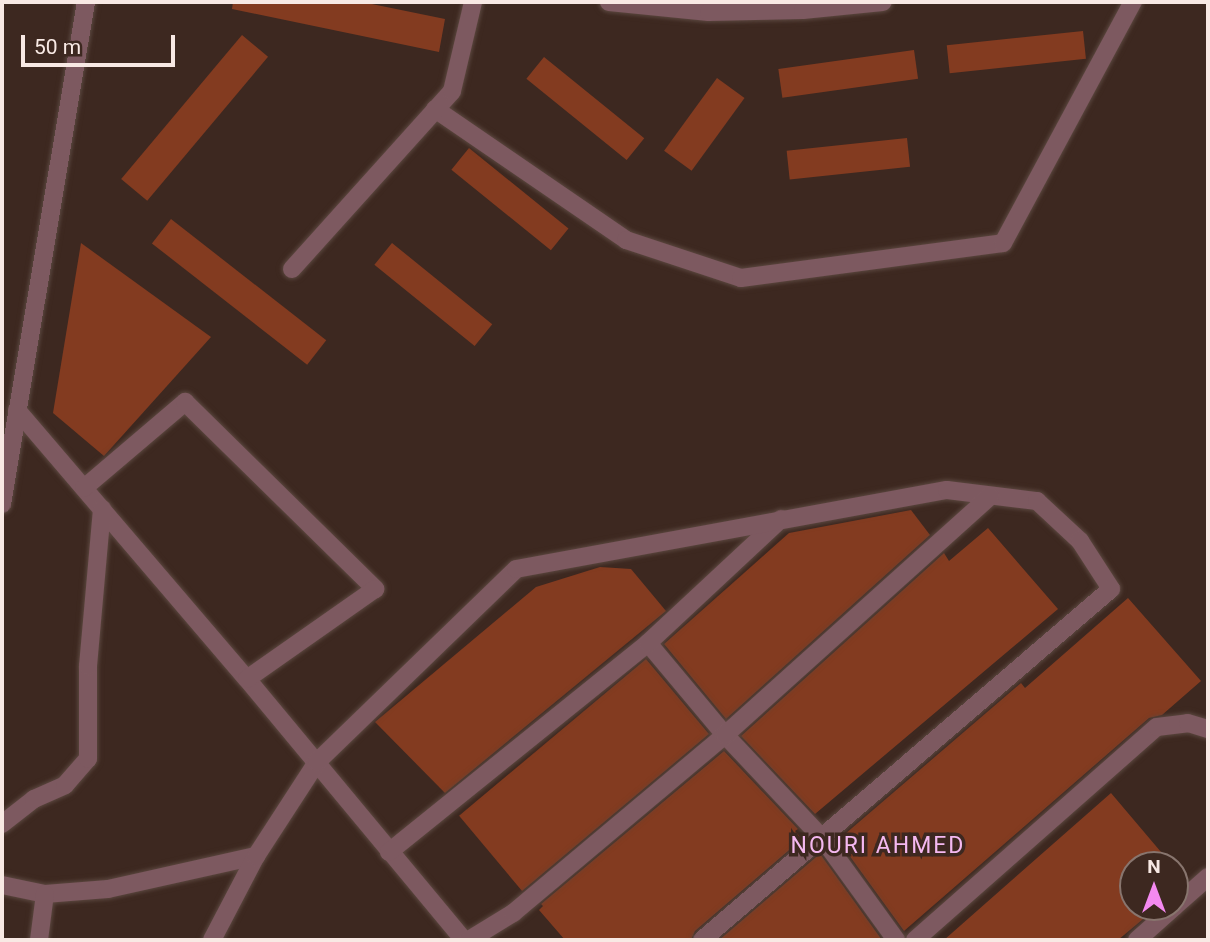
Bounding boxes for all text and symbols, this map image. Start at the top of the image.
scale bar [24,21,178,65]
text: 50 m [34,35,81,59]
district label: NOURI AHMED [792,832,964,860]
north arrow [1119,851,1189,921]
text: N [1147,855,1161,878]

